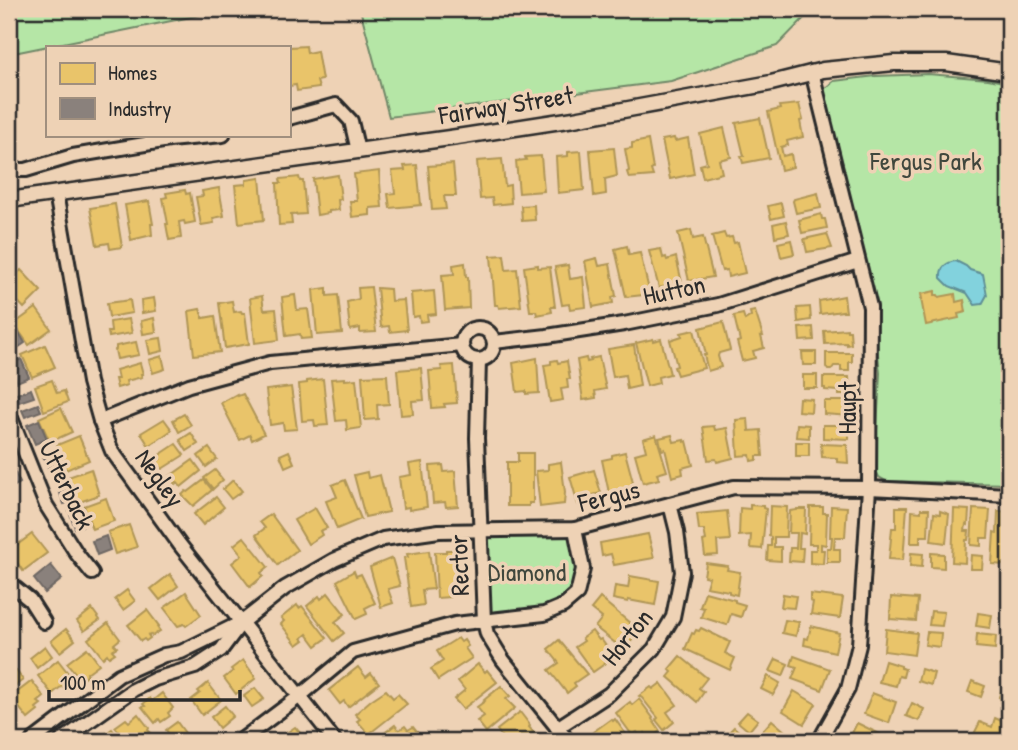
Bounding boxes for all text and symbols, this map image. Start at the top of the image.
legend [46,46,290,136]
text: Homes [108,58,157,87]
street label: Fairway Street [435,76,577,133]
text: Industry [108,94,171,123]
park label: Fergus Park [869,143,982,178]
street label: Hutton [640,266,708,313]
street label: Haupt [829,381,864,434]
street label: Utterback [31,435,104,535]
street label: Negley [127,442,193,514]
street label: Fergus [574,471,643,520]
street label: Rector [440,534,477,596]
park label: Diamond [488,554,566,589]
street label: Horton [593,601,660,673]
scale bar [49,659,240,703]
text: 100 m [60,668,106,697]

